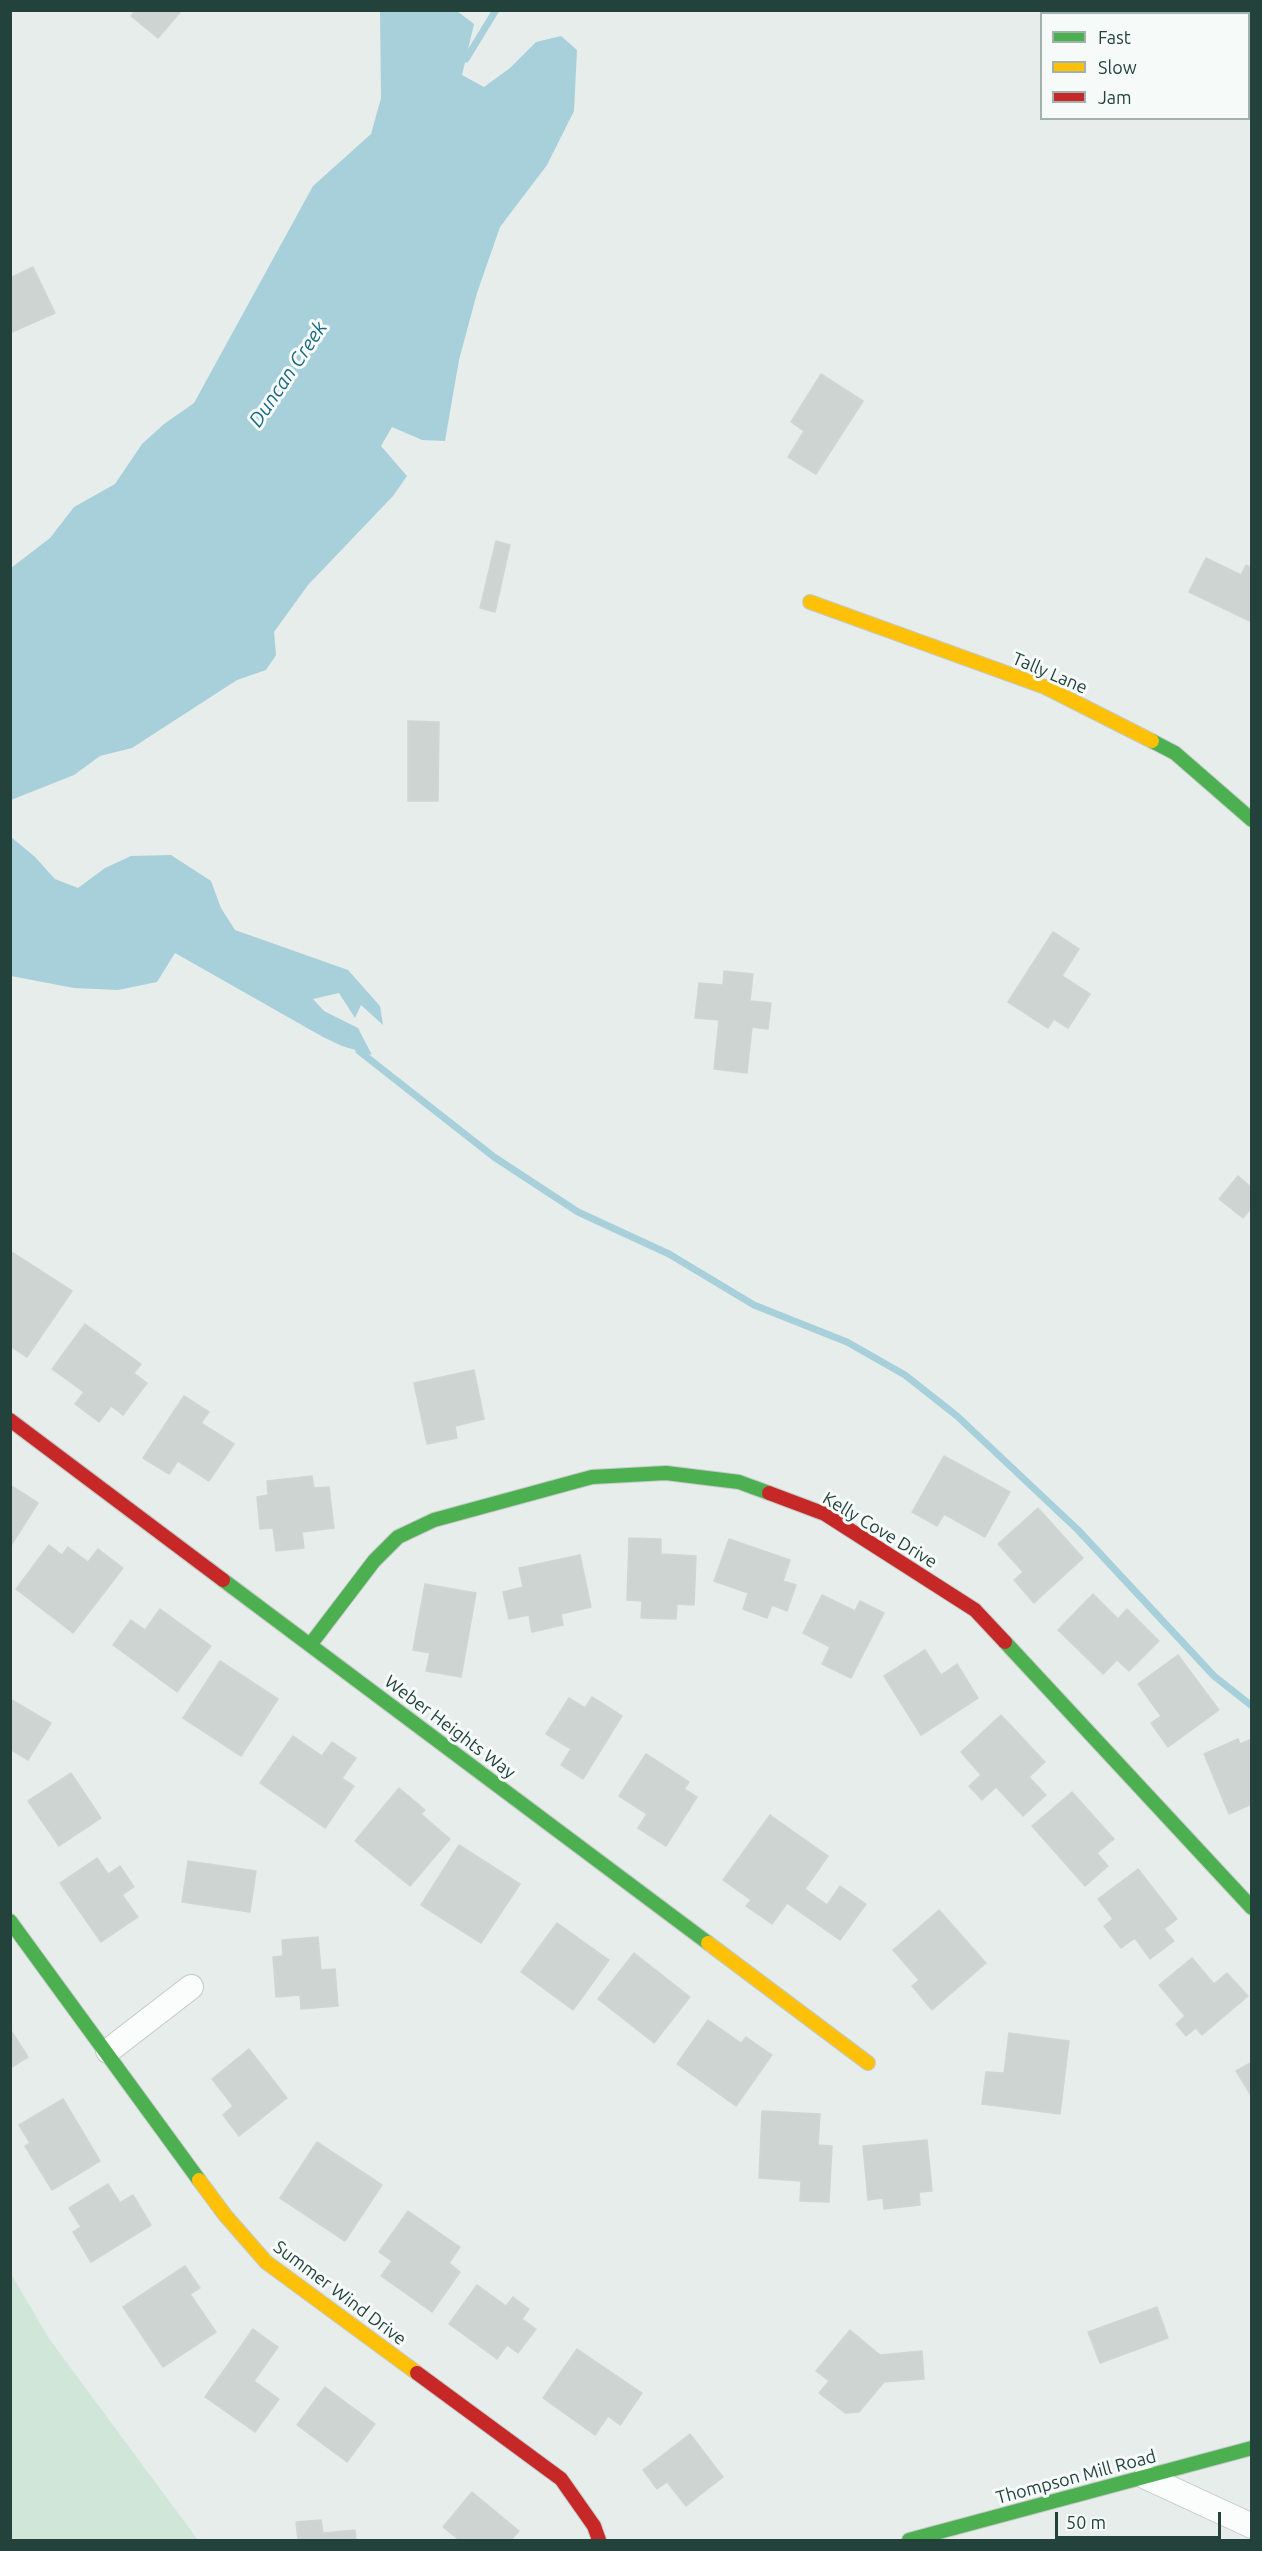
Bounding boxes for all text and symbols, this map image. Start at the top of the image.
legend [1040,12,1250,120]
text: Fast [1098,27,1131,47]
text: Slow [1098,57,1137,77]
text: Jam [1098,87,1132,107]
water label: Duncan Creek [244,317,332,431]
street label: Tally Lane [1009,648,1091,698]
street label: Kelly Cove Drive [819,1487,941,1573]
street label: Weber Heights Way [380,1671,520,1783]
street label: Summer Wind Drive [269,2236,411,2350]
street label: Thompson Mill Road [994,2445,1158,2509]
scale bar [1058,2500,1224,2538]
text: 50 m [1066,2512,1106,2532]

